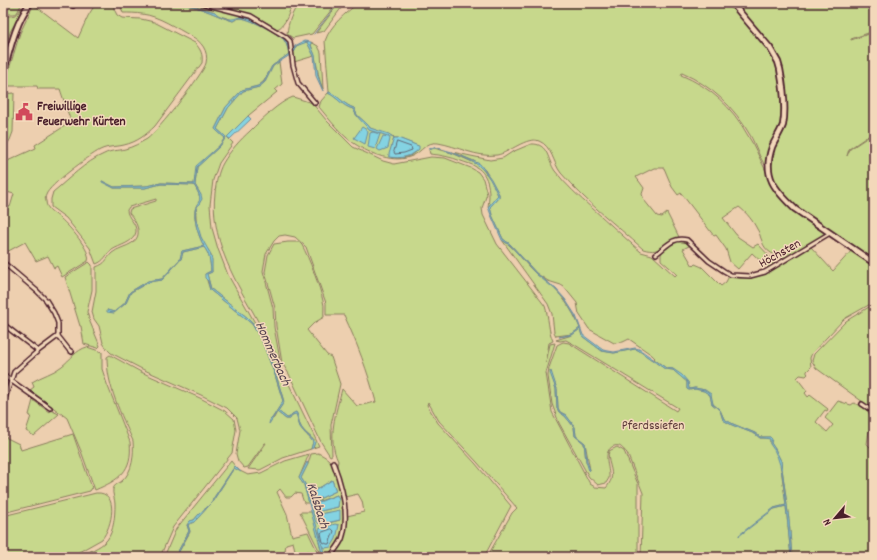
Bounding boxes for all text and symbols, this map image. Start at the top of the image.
place label: Freiwillige Feuerwehr Kürten [37,98,125,132]
public building icon: Freiwillige Feuerwehr Kürten [14,102,34,122]
street label: Höchsten [756,235,805,274]
water label: Hommerbach [249,318,296,390]
park label: Pferdssiefen [622,417,684,436]
water label: Kalsbach [301,480,334,532]
north arrow [815,498,855,538]
text: N [819,515,836,528]

